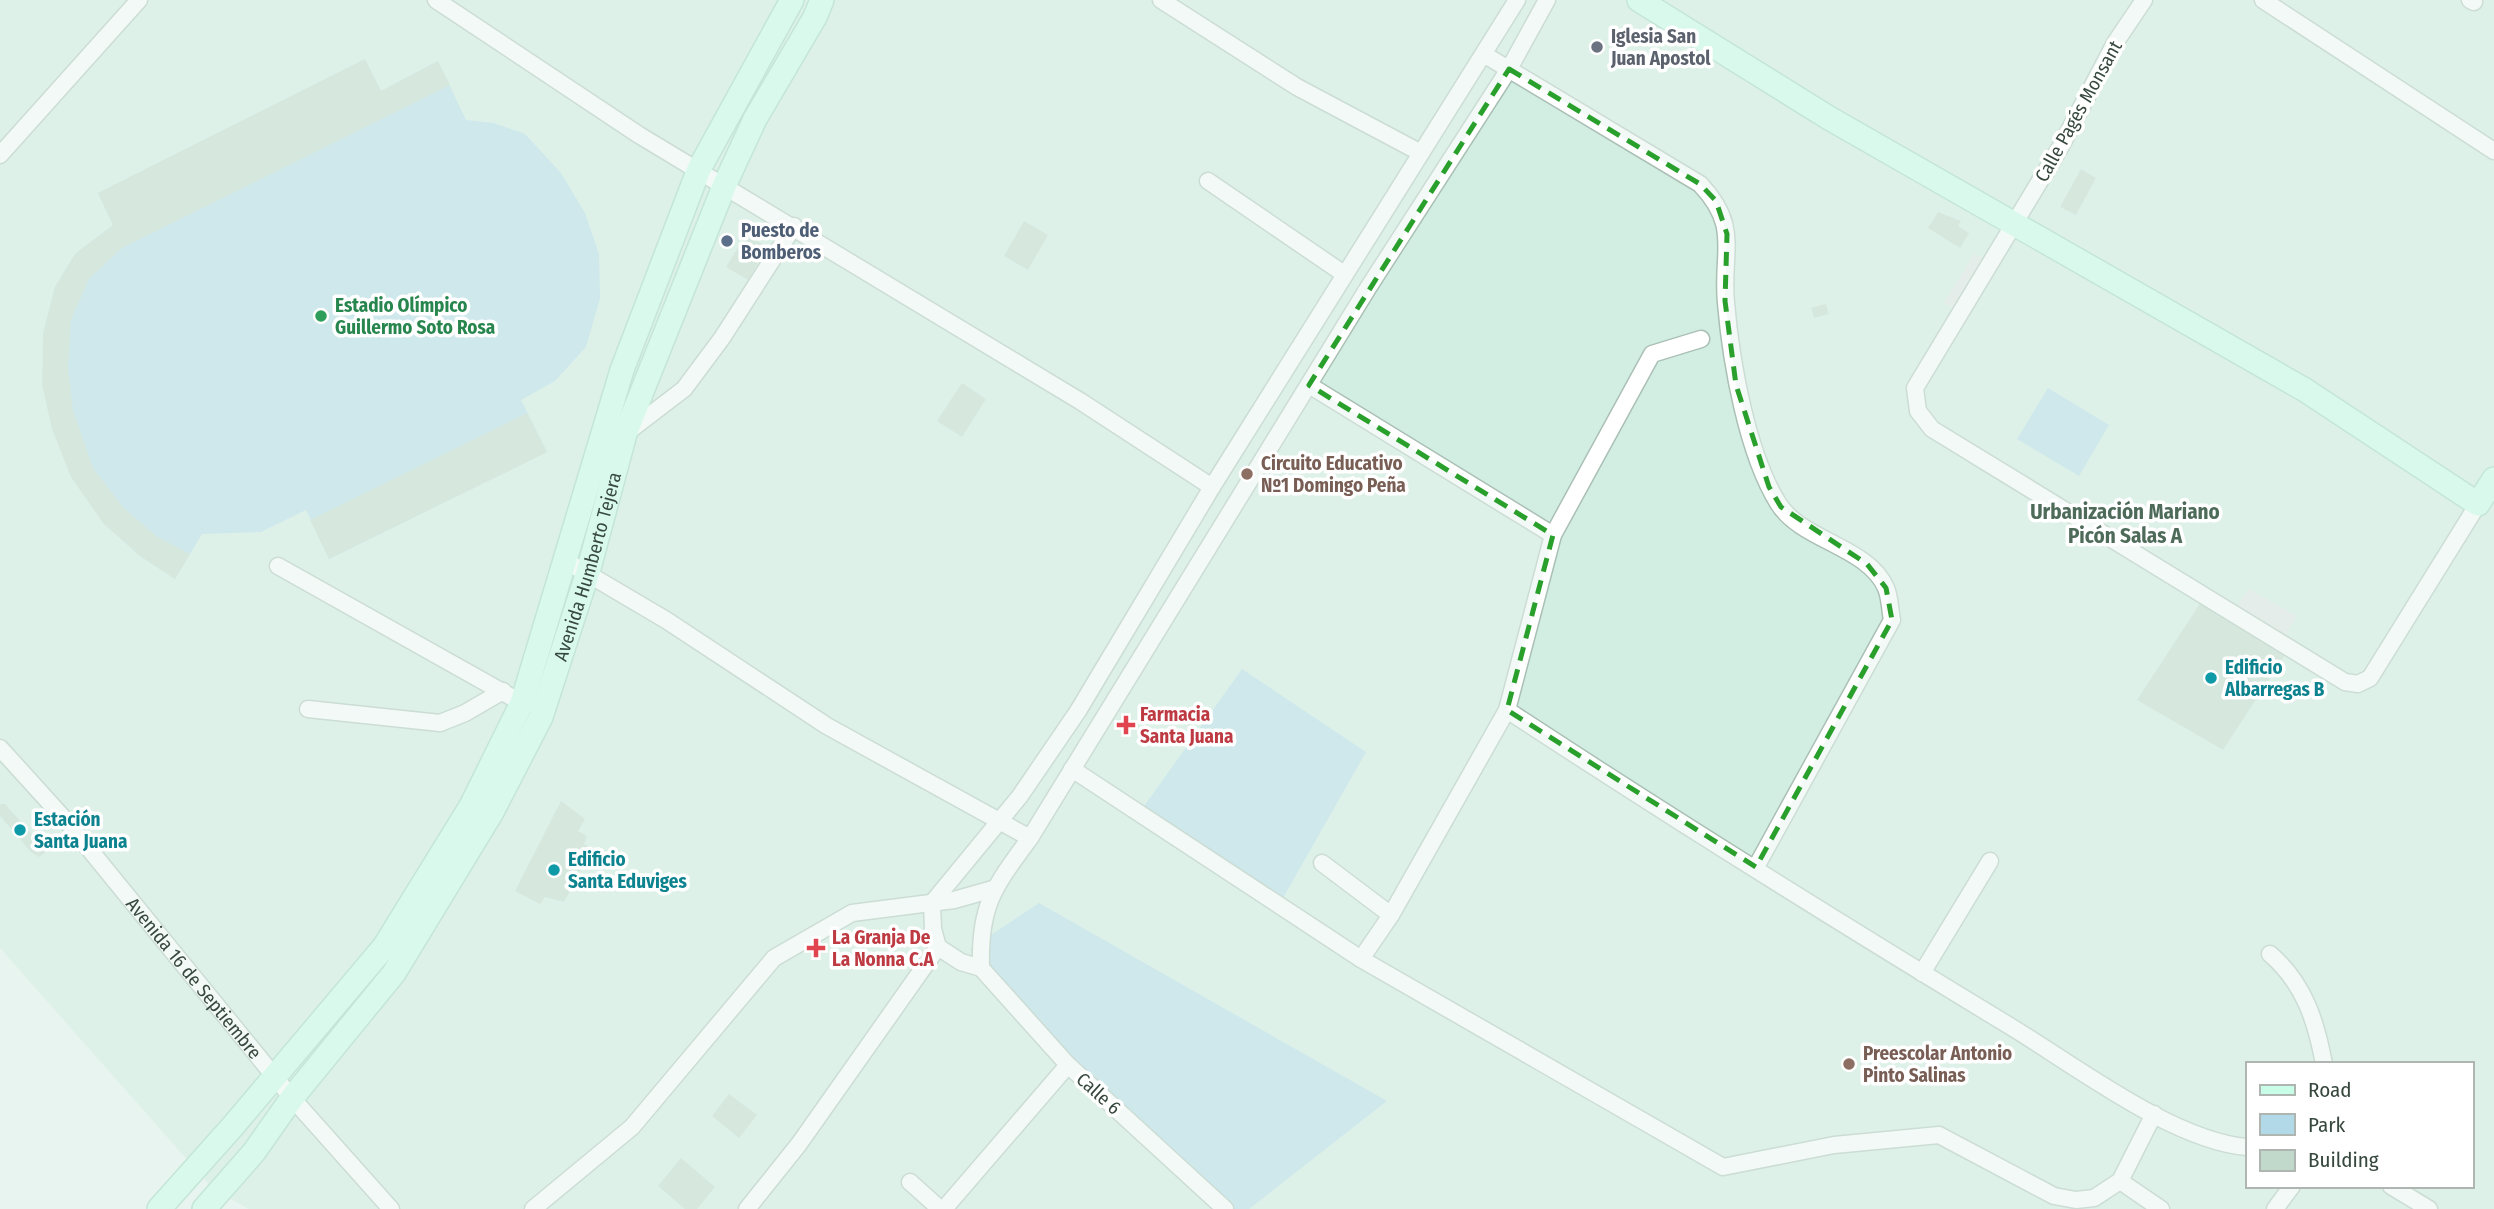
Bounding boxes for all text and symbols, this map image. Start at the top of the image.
place label: Iglesia San Juan Apostol [1610,25,1711,70]
street label: Calle Pagés Monsant [2030,36,2127,186]
marker: Iglesia San Juan Apostol [1589,39,1605,55]
place label: Puesto de Bomberos [741,219,822,264]
marker: Puesto de Bomberos [719,233,735,249]
place label: Estadio Olímpico Guillermo Soto Rosa [335,294,495,339]
marker: Estadio Olímpico Guillermo Soto Rosa [313,308,329,324]
place label: Circuito Educativo Nº1 Domingo Peña [1261,452,1406,497]
marker: Circuito Educativo Nº1 Domingo Peña [1239,466,1255,482]
street label: Avenida Humberto Tejera [549,470,626,664]
district label: Urbanización Mariano Picón Salas A [2030,499,2220,549]
place label: Edificio Albarregas B [2224,656,2325,701]
marker: Edificio Albarregas B [2203,670,2219,686]
place label: Farmacia Santa Juana [1140,703,1233,748]
marker: Farmacia Santa Juana [1118,717,1134,733]
place label: Estación Santa Juana [34,808,127,853]
marker: Estación Santa Juana [12,822,28,838]
place label: Edificio Santa Eduviges [568,848,688,893]
marker: Edificio Santa Eduviges [546,862,562,878]
street label: Avenida 16 de Septiembre [121,893,266,1064]
place label: La Granja De La Nonna C.A [832,926,934,971]
marker: La Granja De La Nonna C.A [806,938,826,958]
place label: Preescolar Antonio Pinto Salinas [1863,1042,2012,1087]
marker: Preescolar Antonio Pinto Salinas [1841,1056,1857,1072]
legend [2246,1062,2473,1188]
street label: Calle 6 [1072,1067,1126,1119]
text: Road [2308,1077,2352,1103]
text: Park [2308,1112,2346,1138]
text: Building [2308,1147,2379,1173]

